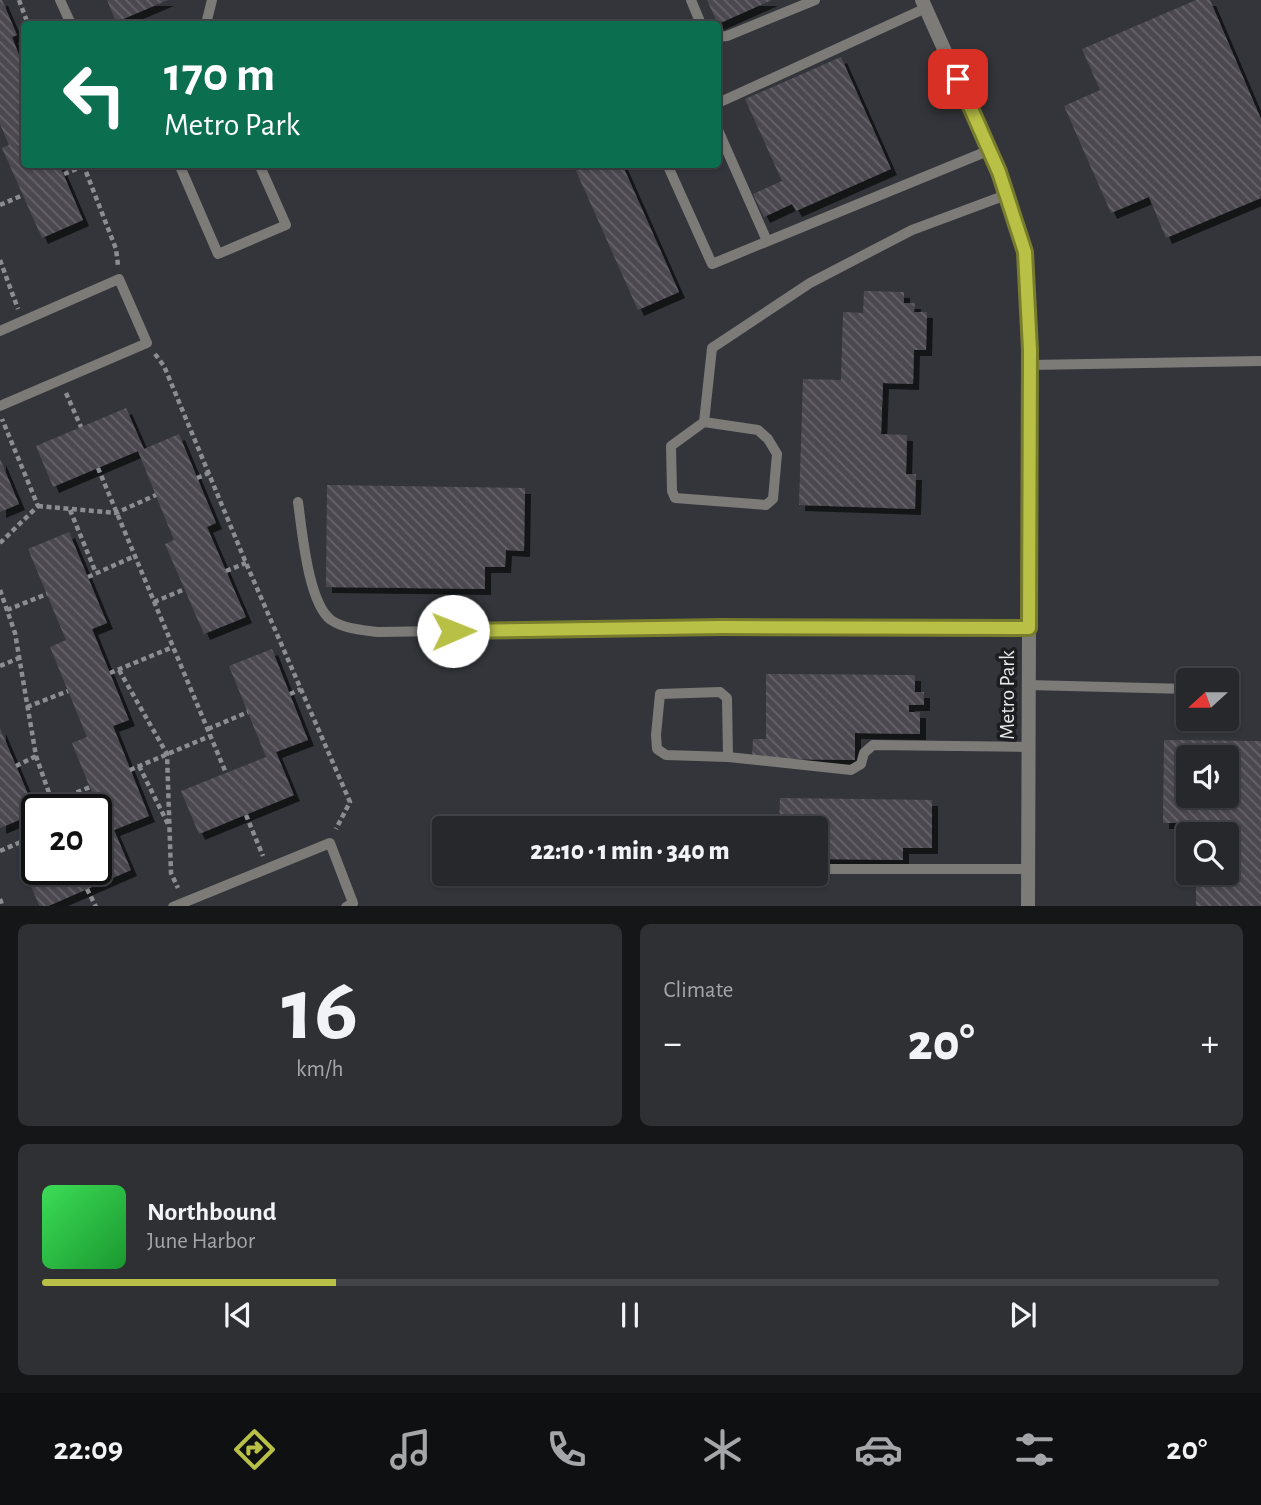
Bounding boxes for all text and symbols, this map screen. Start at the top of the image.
icon: left [49,49,140,140]
pin [928,49,988,109]
text: 170 m [164,51,275,100]
icon: arrive [939,60,977,98]
text: Metro Park [164,109,300,141]
position arrow [416,594,490,668]
street label: Metro Park [997,650,1018,740]
north arrow [1176,668,1239,732]
map controls [1176,668,1239,885]
button: sound [1176,745,1239,808]
speed limit sign: 20 [21,794,112,885]
button: search [1176,822,1239,885]
text: 22:10 · 1 min · 340 m [530,838,730,864]
text: 16 [281,965,358,1056]
text: Climate [664,979,733,1002]
text: 20° [908,1017,975,1069]
text: − [664,1025,682,1063]
text: + [1201,1025,1219,1063]
text: km/h [296,1058,343,1081]
text: Northbound [147,1199,276,1225]
text: June Harbor [147,1230,255,1253]
icon: previous [219,1296,257,1334]
icon: pause [611,1296,649,1334]
icon: next [1004,1296,1042,1334]
icon: directions [230,1425,279,1474]
icon: music [386,1425,435,1474]
icon: phone [542,1425,591,1474]
icon: climate [698,1425,747,1474]
icon: car [854,1425,903,1474]
icon: filters [1010,1425,1059,1474]
text: 22:09 [54,1433,123,1465]
text: 20° [1166,1433,1207,1465]

